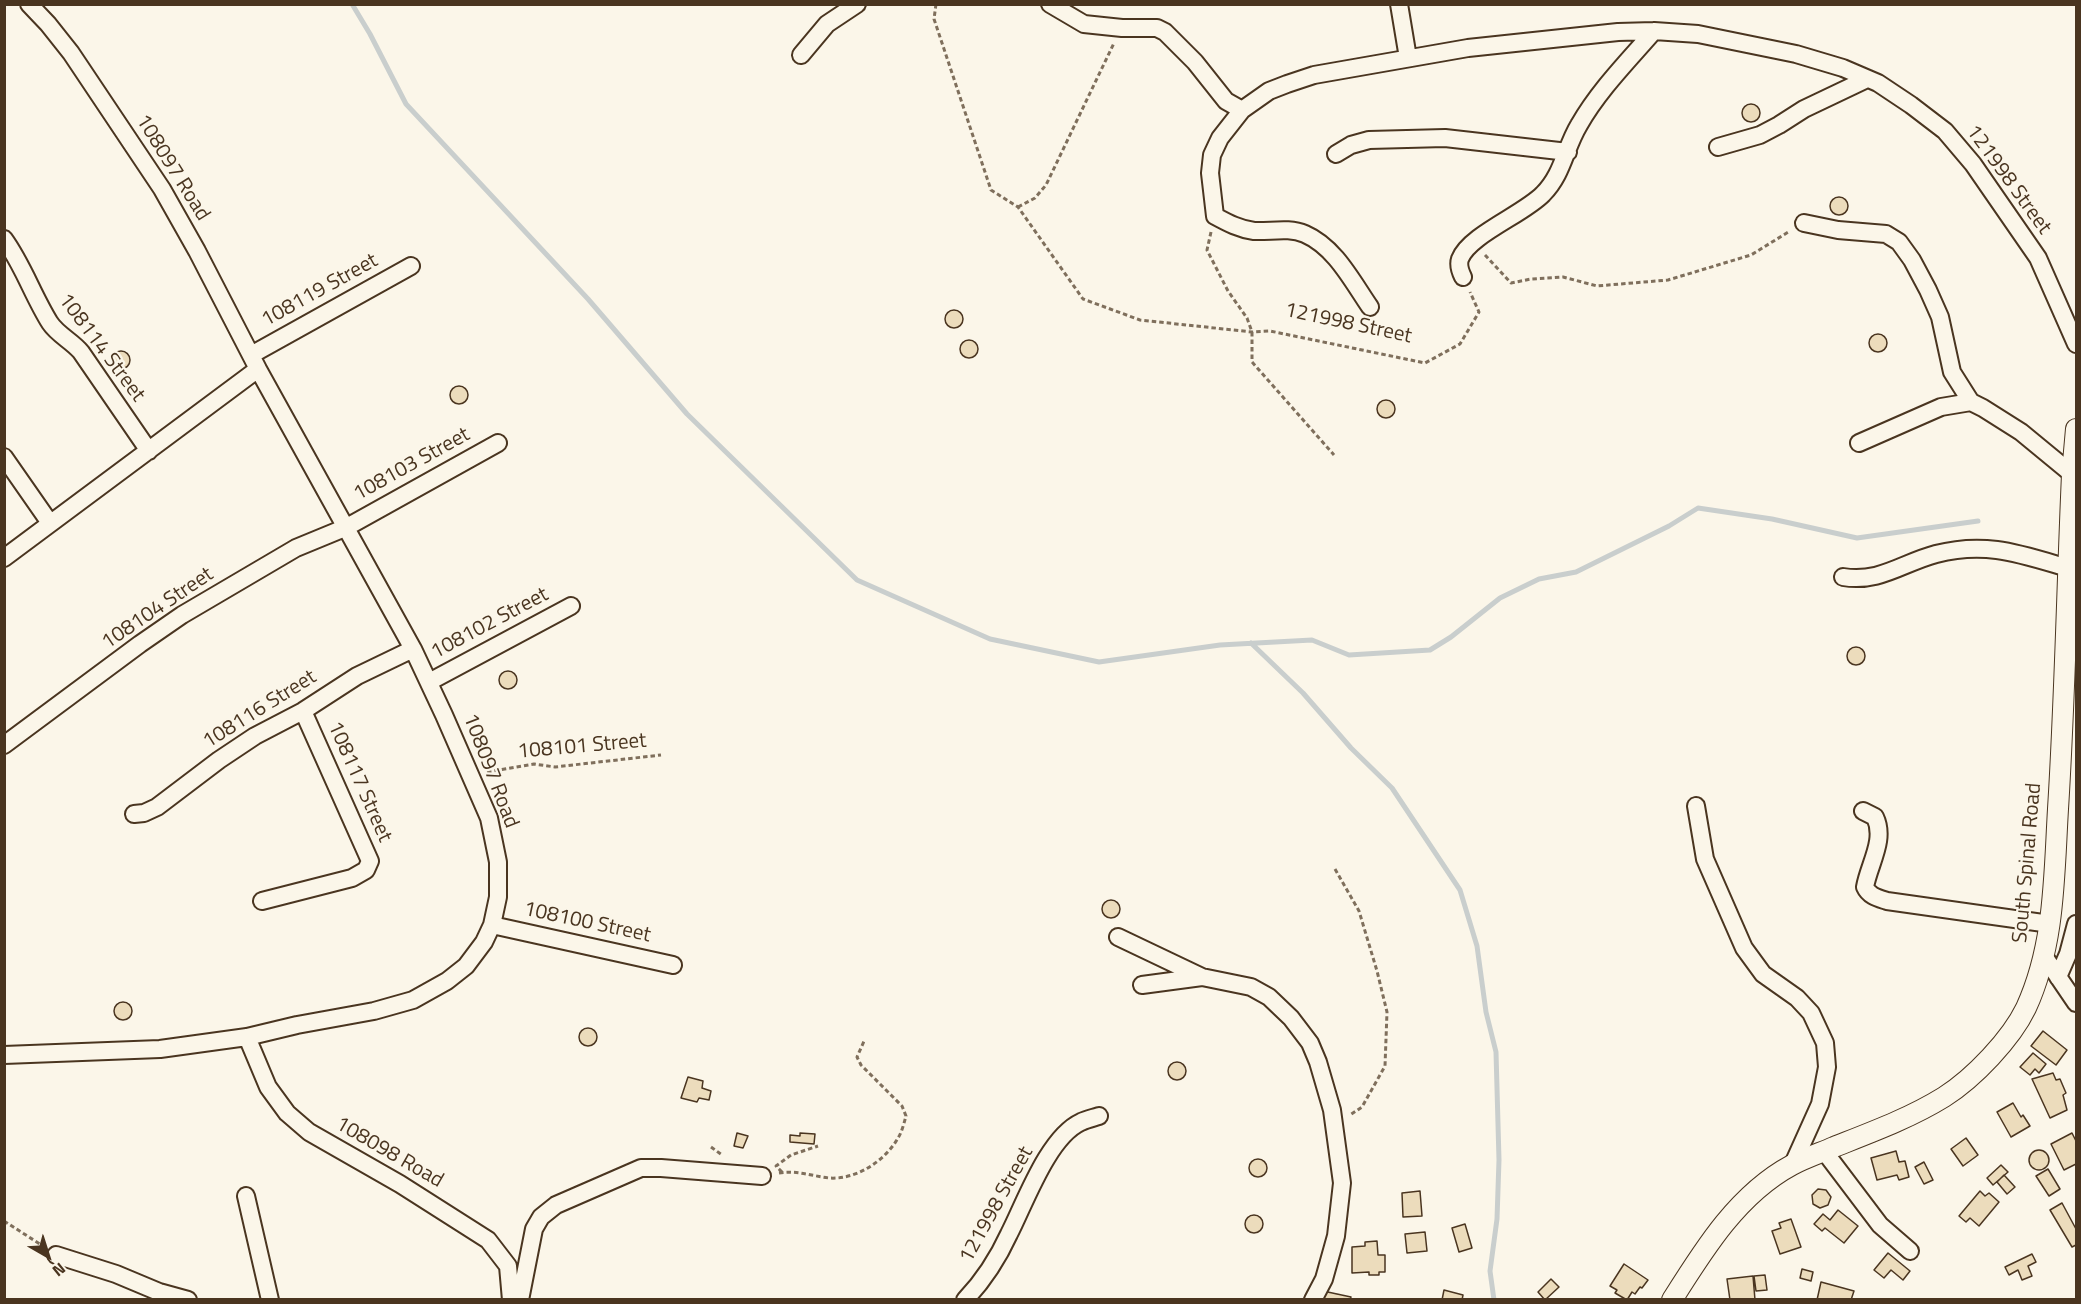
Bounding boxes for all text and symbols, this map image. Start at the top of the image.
street label: 108097 Road [129,110,215,226]
street label: 121998 Street [1960,120,2056,240]
street label: 108119 Street [257,249,383,333]
street label: 108114 Street [52,289,150,407]
street label: 121998 Street [1282,298,1414,350]
street label: 108103 Street [349,423,475,507]
street label: 108104 Street [97,562,219,656]
street label: 108102 Street [427,583,553,665]
street label: 108116 Street [198,665,322,755]
street label: 108097 Road [457,710,523,832]
street label: 108117 Street [321,718,397,846]
street label: 108101 Street [516,729,648,765]
street label: South Spinal Road [2008,782,2048,944]
street label: 108100 Street [521,897,653,949]
street label: 108098 Road [330,1112,448,1194]
street label: 121998 Street [955,1142,1039,1268]
north arrow [18,1226,78,1286]
text: N [47,1257,71,1283]

